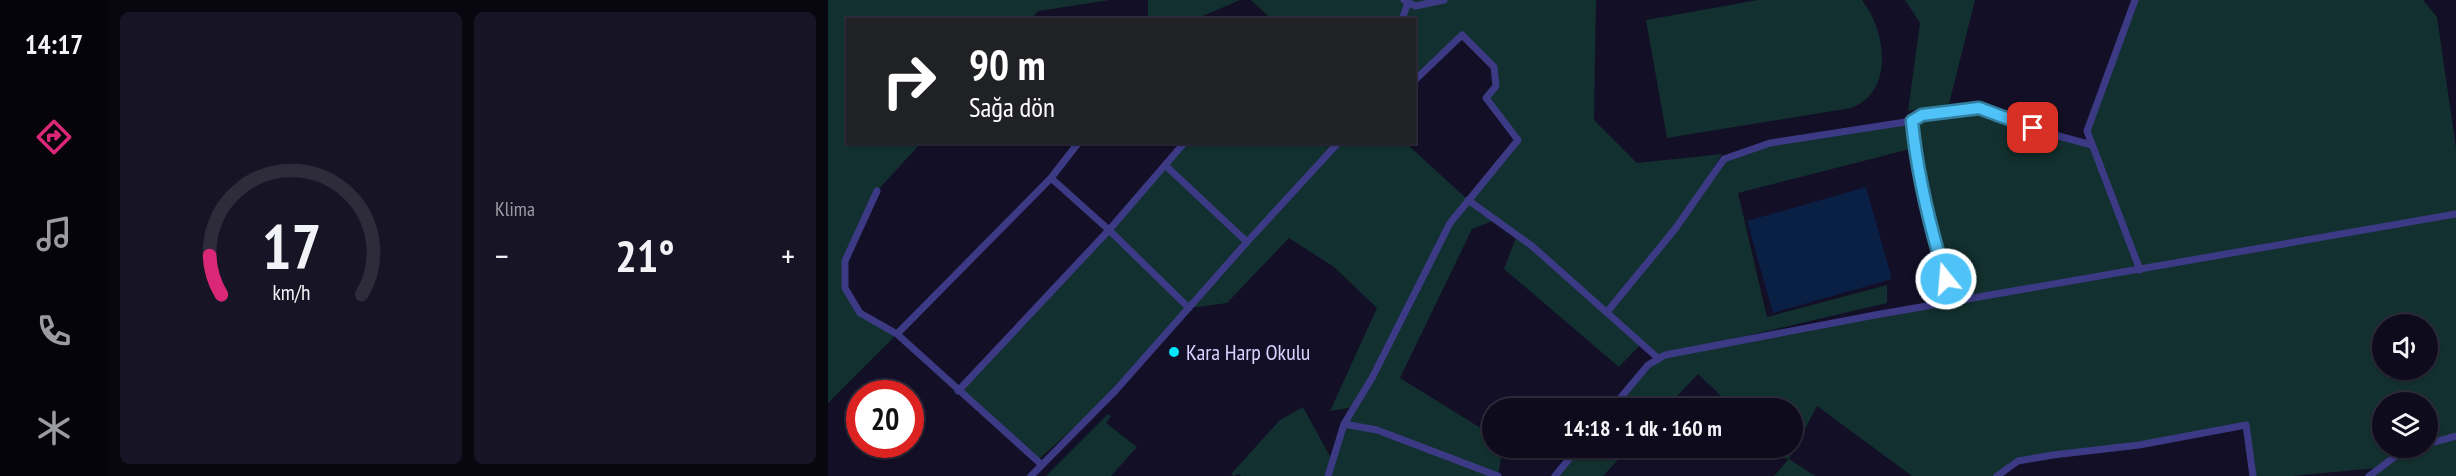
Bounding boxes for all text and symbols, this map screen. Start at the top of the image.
text: 14:17 [25,27,83,61]
text: 90 m [969,37,1046,92]
icon: right [870,42,948,120]
text: Sağa dön [969,90,1055,124]
pin [2007,102,2058,153]
icon: arrive [2016,111,2049,144]
icon: directions [33,116,75,158]
text: Klima [495,196,535,222]
text: 17 [261,205,321,286]
icon: music [33,213,75,255]
text: 21° [615,226,675,284]
text: − [495,234,509,277]
text: + [781,234,795,277]
position arrow [1914,247,1978,311]
text: km/h [272,278,310,306]
icon: phone [33,310,75,352]
map controls [2372,314,2438,458]
button: sound [2372,314,2438,380]
place label: Kara Harp Okulu [1186,338,1310,366]
marker: Kara Harp Okulu [1167,345,1181,359]
speed limit sign: 20 [846,380,924,458]
button: layers [2372,392,2438,458]
icon: climate [33,407,75,449]
text: 14:18 · 1 dk · 160 m [1563,414,1722,442]

